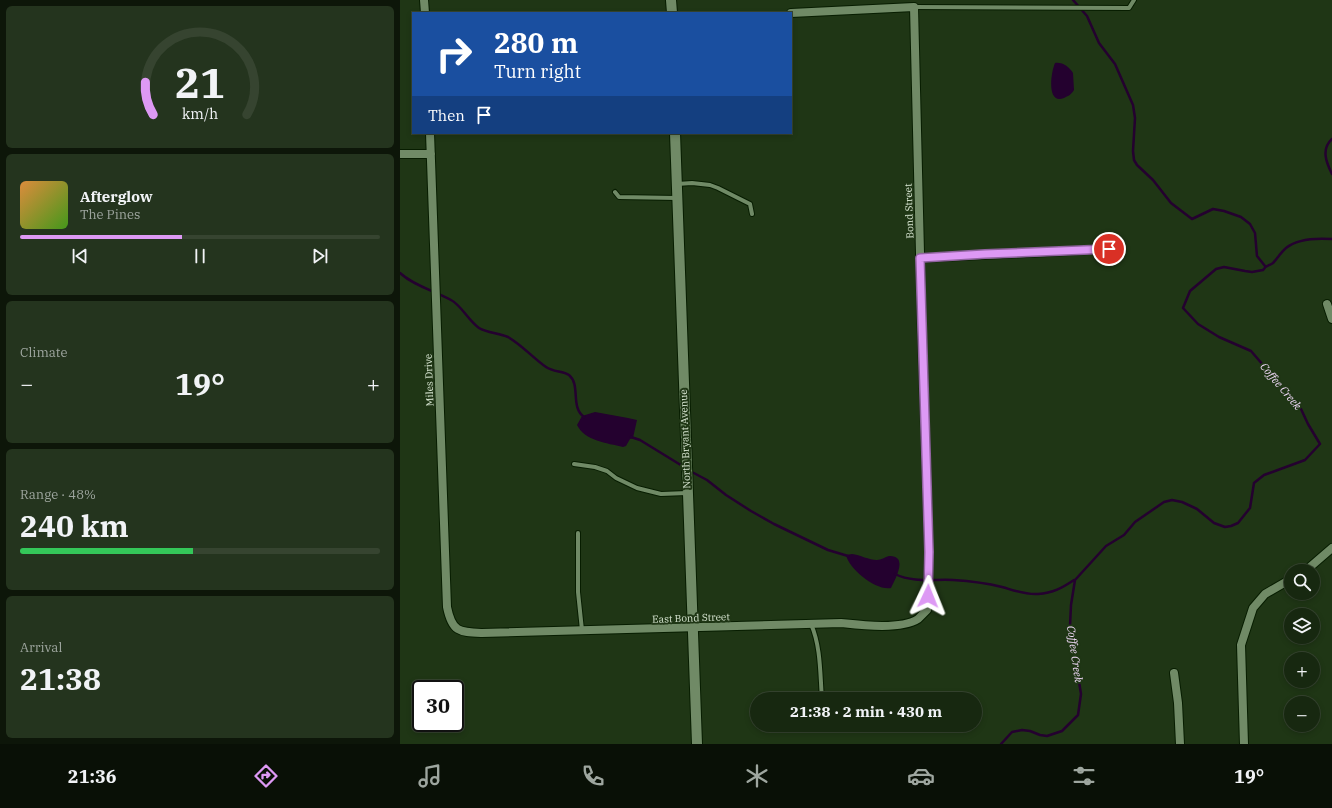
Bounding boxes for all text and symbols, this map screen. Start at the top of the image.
text: 280 m [494,24,578,61]
icon: right [428,28,480,80]
text: 21 [175,55,225,109]
text: Turn right [494,60,581,83]
text: km/h [182,103,218,122]
icon: arrive [473,104,495,126]
text: Then [428,106,465,125]
street label: Bond Street [902,183,916,239]
text: Afterglow [80,187,153,206]
text: The Pines [80,206,140,223]
pin [1092,232,1126,266]
icon: arrive [1098,238,1120,260]
icon: previous [69,245,91,267]
icon: pause [189,245,211,267]
icon: next [309,245,331,267]
text: Climate [20,344,67,361]
street label: Miles Drive [422,353,436,407]
water label: Coffee Creek [1257,360,1305,413]
text: 19° [175,364,225,403]
text: − [20,369,33,398]
text: + [367,369,380,398]
street label: North Bryant Avenue [677,389,693,489]
text: Range · 48% [20,486,96,503]
text: 240 km [20,506,129,545]
map controls [1284,564,1320,732]
button: search [1284,564,1320,600]
position arrow [907,575,949,617]
button: layers [1284,608,1320,644]
street label: East Bond Street [652,610,731,626]
water label: Coffee Creek [1064,625,1086,683]
text: Arrival [20,639,62,656]
button: + [1284,652,1320,688]
text: 21:38 [20,659,101,698]
speed limit sign: 30 [412,680,464,732]
button: − [1284,696,1320,732]
text: 21:38 · 2 min · 430 m [790,702,942,721]
icon: directions [252,762,280,790]
icon: music [416,762,444,790]
icon: phone [579,762,607,790]
icon: climate [743,762,771,790]
icon: car [907,762,935,790]
icon: filters [1070,762,1098,790]
text: 21:36 [68,765,116,788]
text: 19° [1234,765,1264,788]

